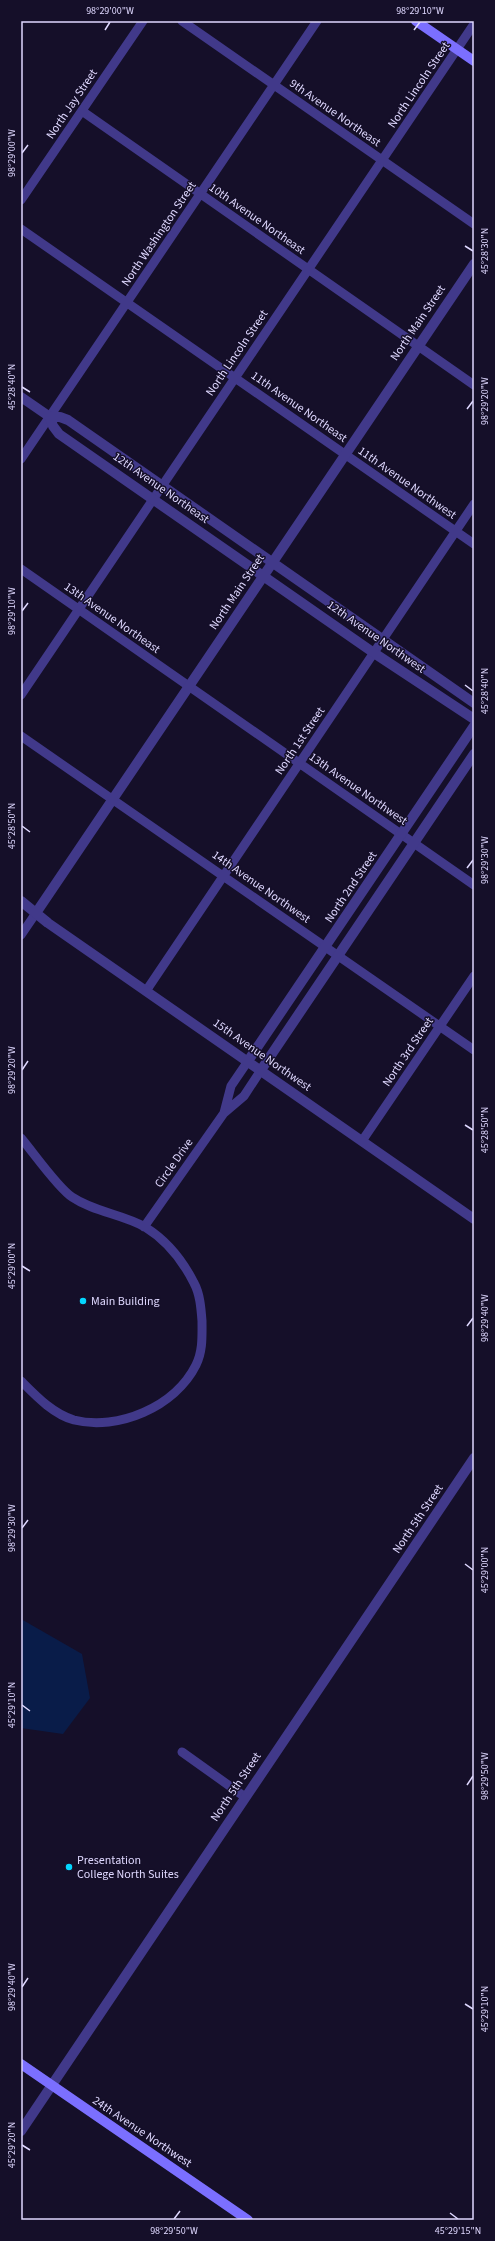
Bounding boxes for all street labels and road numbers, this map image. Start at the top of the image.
street label: North Lincoln Street [384,39,454,131]
street label: North Jay Street [42,66,102,142]
street label: 9th Avenue Northeast [286,75,384,151]
street label: North Washington Street [117,178,201,290]
street label: 10th Avenue Northeast [205,179,309,259]
street label: North Main Street [386,282,450,364]
street label: North Lincoln Street [202,307,272,399]
street label: 11th Avenue Northeast [247,367,351,447]
street label: 11th Avenue Northwest [354,443,460,523]
street label: 12th Avenue Northeast [109,448,213,528]
street label: North Main Street [205,551,269,633]
street label: 13th Avenue Northeast [60,578,164,658]
street label: 12th Avenue Northwest [323,597,429,677]
street label: North 1st Street [271,704,329,778]
street label: 13th Avenue Northwest [305,749,411,829]
street label: 14th Avenue Northwest [208,847,314,927]
street label: North 2nd Street [321,848,381,926]
street label: North 3rd Street [378,1014,438,1090]
street label: 15th Avenue Northwest [209,1015,315,1095]
street label: Circle Drive [151,1135,197,1191]
street label: North 5th Street [388,1481,448,1557]
street label: North 5th Street [206,1749,266,1825]
street label: 24th Avenue Northwest [89,2092,195,2172]

